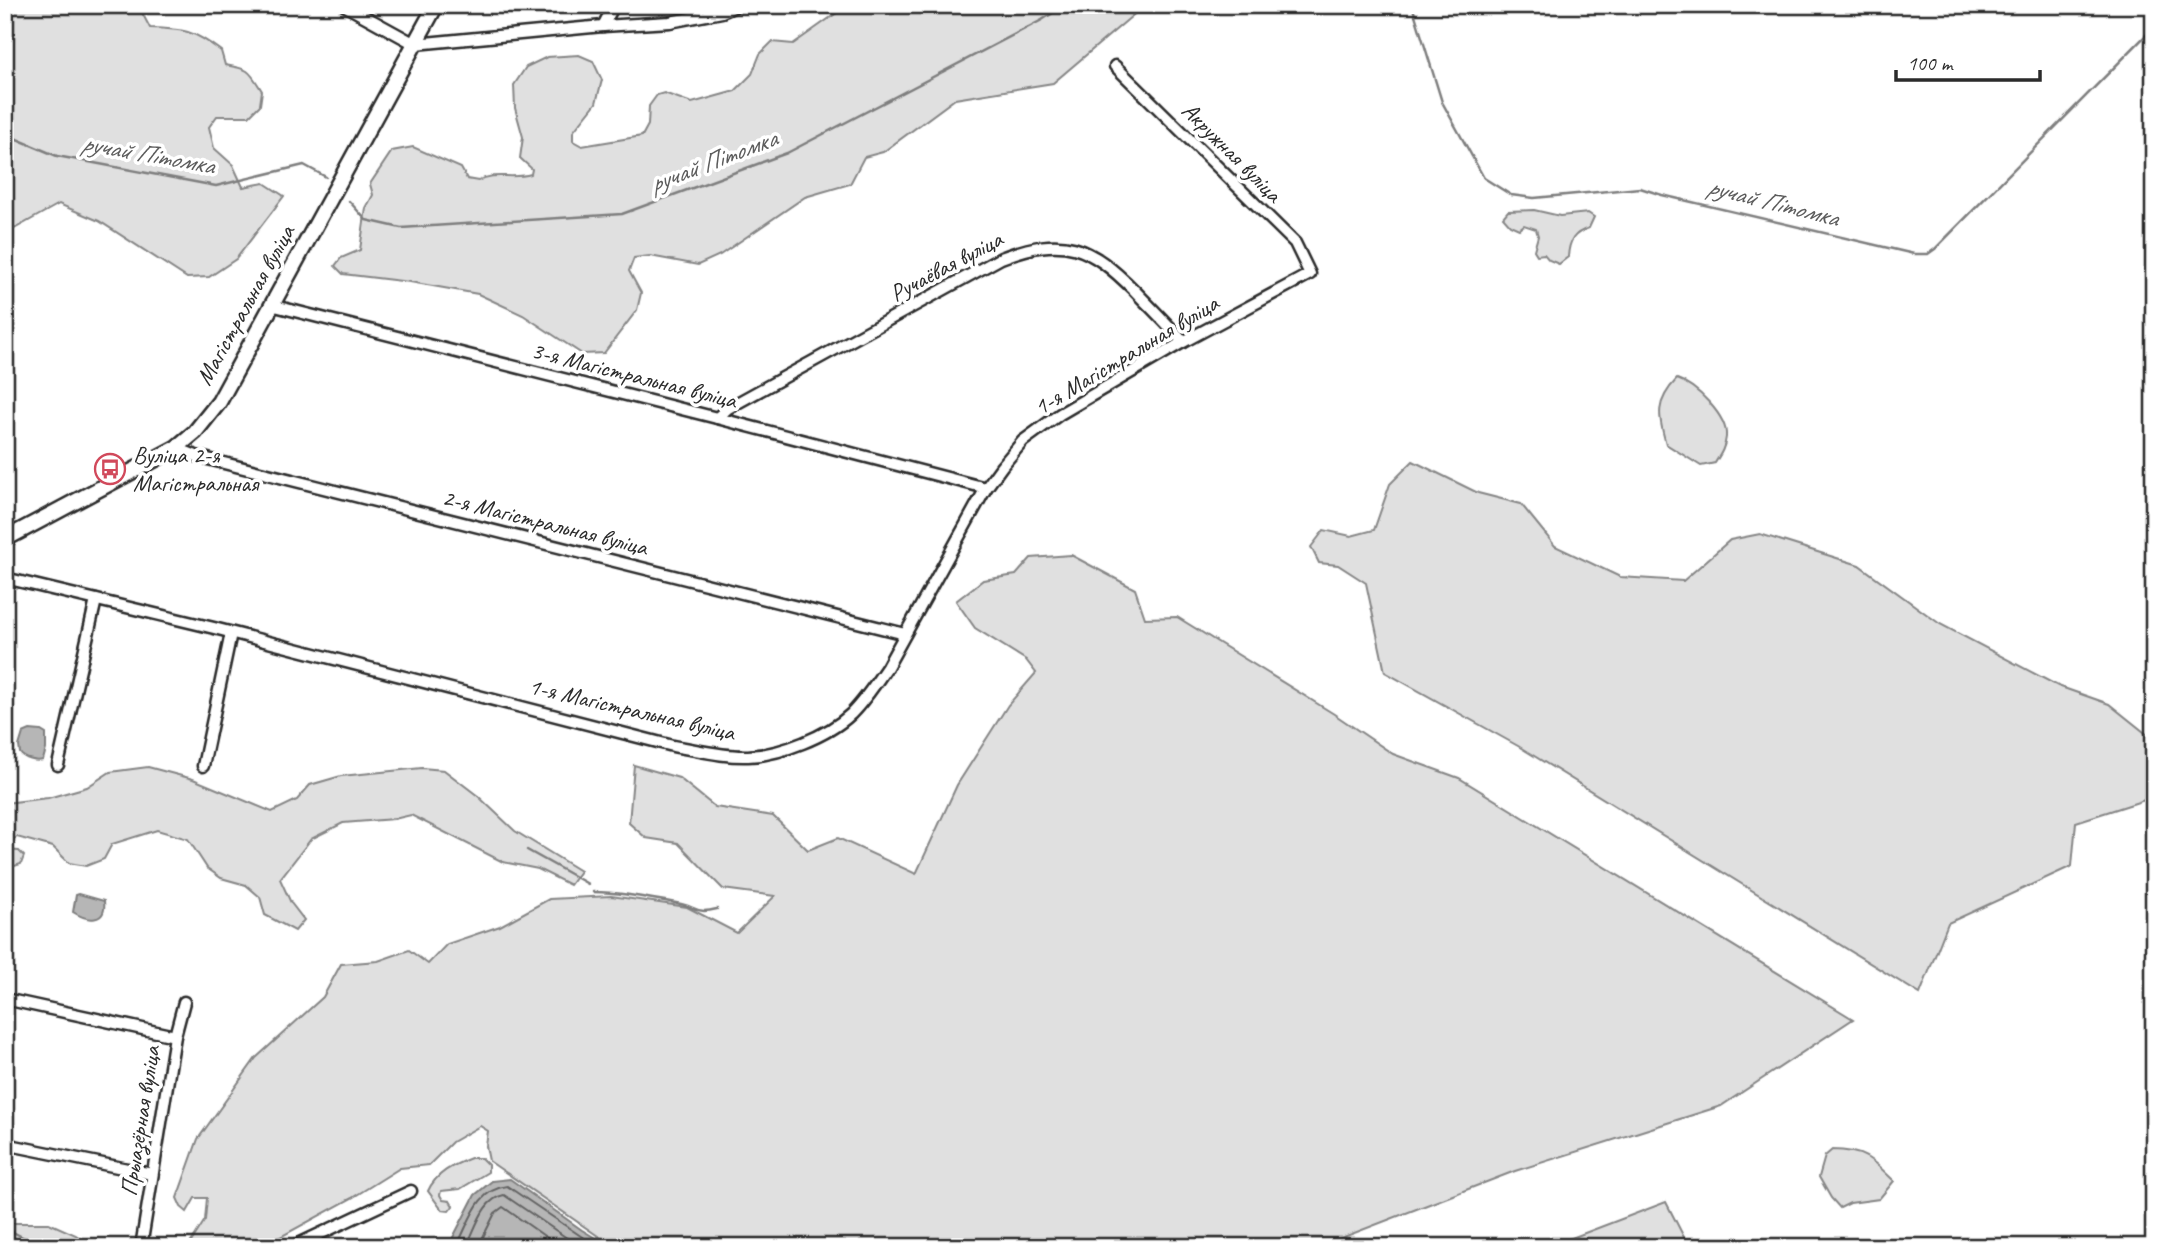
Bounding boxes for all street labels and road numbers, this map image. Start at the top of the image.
street label: Акружная вуліца [1175,95,1290,210]
street label: Магістральная вуліца [189,218,302,390]
street label: Ручаёвая вуліца [884,223,1009,308]
street label: 1-я Магістральная вуліца [1028,287,1225,422]
street label: 3-я Магістральная вуліца [528,335,741,415]
street label: 2-я Магістральная вуліца [439,482,652,562]
street label: 1-я Магістральная вуліца [526,671,739,748]
street label: Прыазёрная вуліца [113,1042,168,1198]

